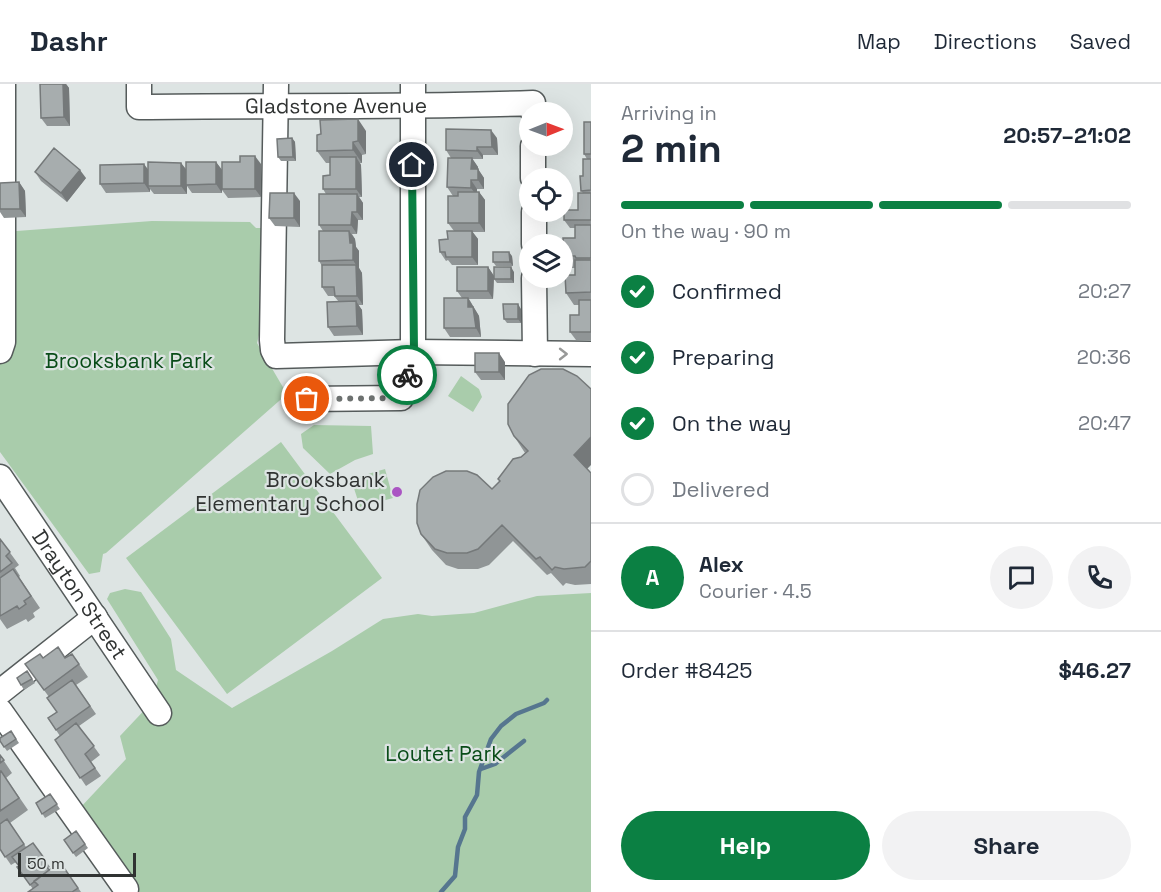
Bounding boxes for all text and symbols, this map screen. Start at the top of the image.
text: Dashr [30,23,108,59]
text: Map [857,28,901,55]
text: Directions [934,28,1037,55]
text: Saved [1070,28,1131,55]
street label: Gladstone Avenue [245,92,427,119]
text: Arriving in [621,100,717,126]
north arrow [519,102,573,156]
map controls [519,102,573,288]
text: 20:57–21:02 [1003,121,1131,149]
text: 2 min [621,124,722,173]
pin [386,139,437,190]
icon: home [395,148,428,181]
button: locate [519,168,573,222]
text: On the way · 90 m [621,218,791,244]
button: layers [519,234,573,288]
icon: check [621,275,654,308]
text: Confirmed [672,277,782,305]
text: 20:27 [1078,278,1131,304]
icon: check [621,341,654,374]
text: Preparing [672,343,774,371]
text: 20:36 [1077,344,1131,370]
courier [377,345,437,405]
park label: Brooksbank Park [45,347,213,374]
one-way arrow [558,348,567,360]
icon: bike [391,359,424,392]
pin [281,373,332,424]
icon: bag [290,382,323,415]
icon: check [621,407,654,440]
text: On the way [672,409,791,437]
text: 20:47 [1078,410,1131,436]
place label: Brooksbank Elementary School [195,466,385,517]
text: Delivered [672,475,770,503]
marker: Brooksbank Elementary School [390,485,404,499]
street label: Drayton Street [26,524,133,665]
button: chat [990,546,1053,609]
button: phone [1068,546,1131,609]
text: Alex [699,550,744,578]
text: A [646,563,659,591]
text: Courier · 4.5 [699,578,812,604]
text: Order #8425 [621,656,752,684]
text: $46.27 [1059,656,1131,684]
park label: Loutet Park [385,740,503,767]
button: Help [621,811,870,880]
button: Share [882,811,1131,880]
scale bar [18,850,136,878]
text: 50 m [27,853,65,874]

